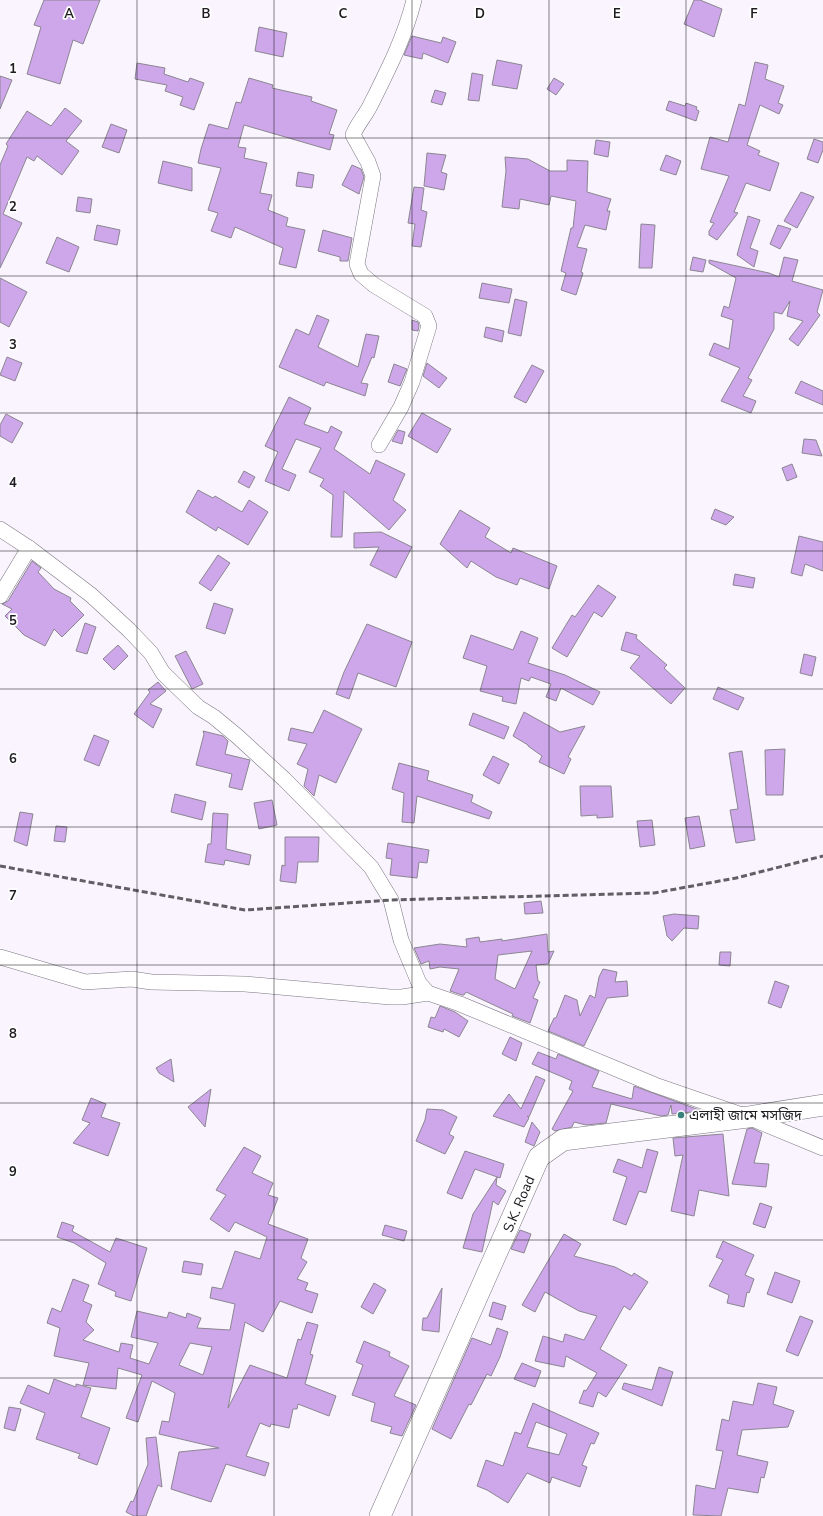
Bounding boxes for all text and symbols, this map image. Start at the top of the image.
text: A [64,5,74,23]
text: B [202,5,211,23]
text: C [339,5,348,23]
text: D [475,5,485,23]
text: E [613,5,621,23]
text: F [750,5,758,23]
text: 1 [9,60,17,78]
text: 2 [9,198,17,216]
text: 3 [9,336,17,354]
text: 4 [9,474,17,492]
text: 5 [9,612,17,630]
text: 6 [9,750,17,768]
text: 7 [9,887,17,905]
text: 8 [9,1025,17,1043]
place label: এলাহী জামে মসজিদ [689,1106,802,1125]
marker: এলাহী জামে মসজিদ [676,1110,686,1120]
text: 9 [9,1163,17,1181]
street label: S.K. Road [499,1173,539,1235]

